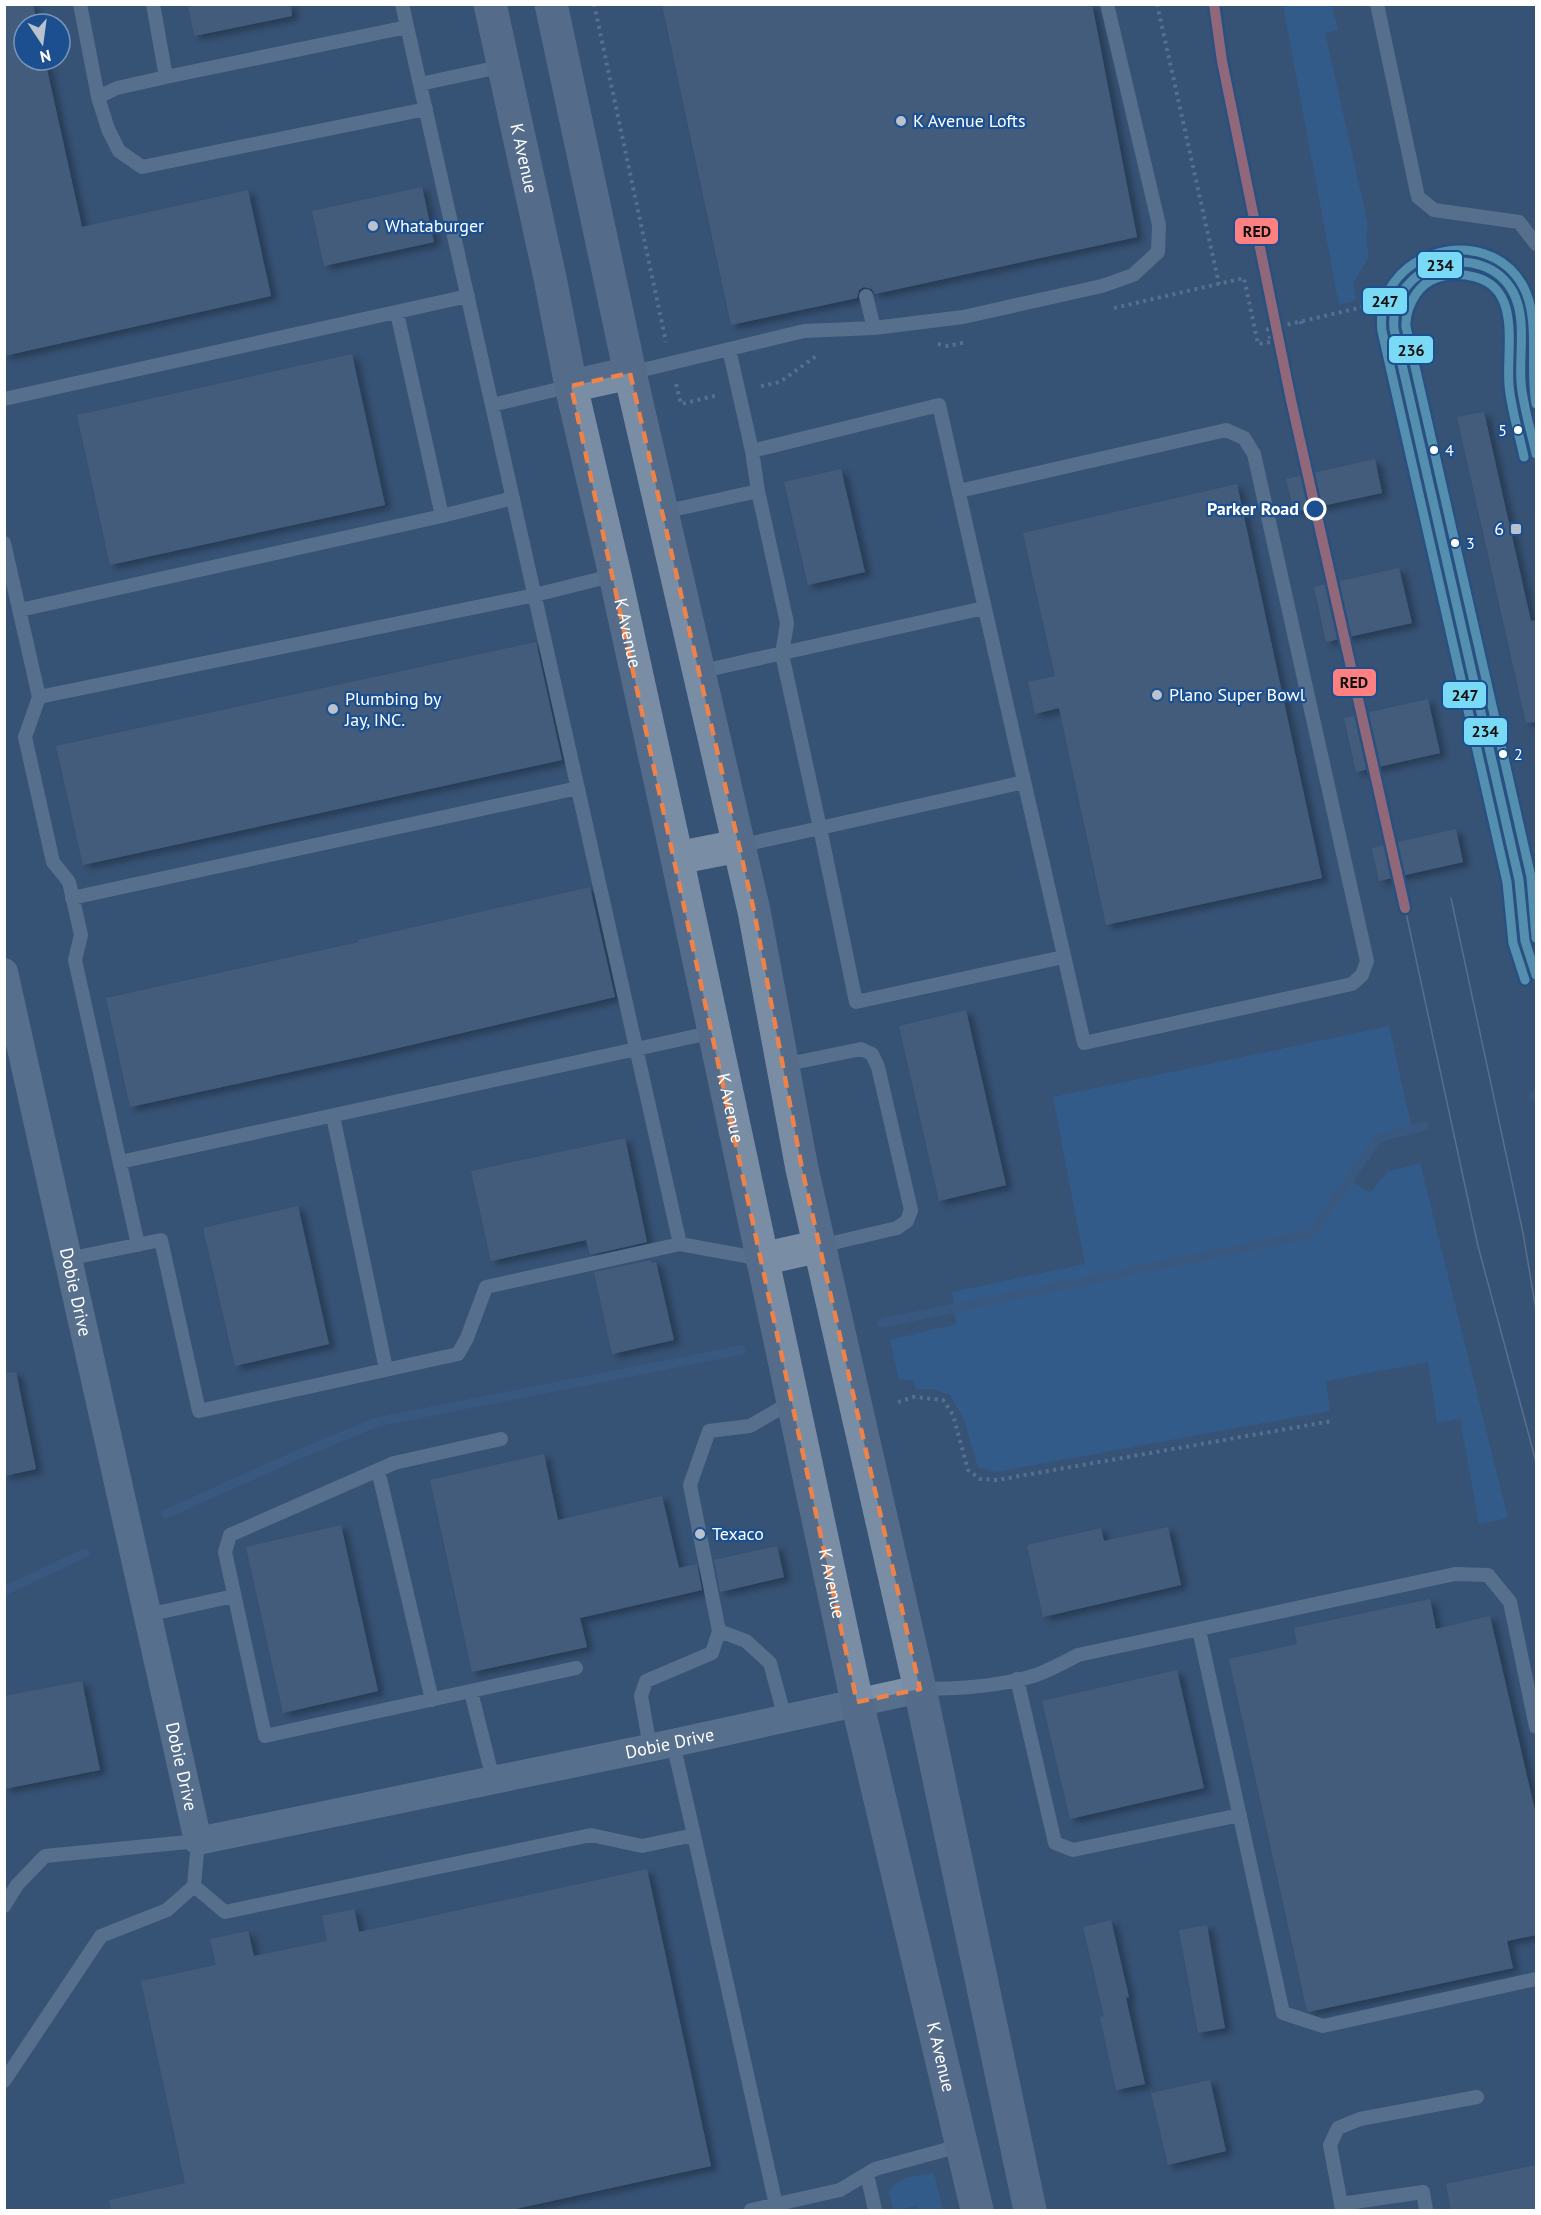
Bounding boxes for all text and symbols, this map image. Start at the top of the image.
north arrow [12,12,72,72]
text: N [38,46,53,68]
place label: K Avenue Lofts [913,109,1026,132]
marker: K Avenue Lofts [894,114,908,128]
street label: K Avenue [505,121,543,195]
place label: Whataburger [385,214,484,237]
line badge: RED [1234,217,1279,245]
marker: Whataburger [366,219,380,233]
text: RED [1243,221,1271,241]
line badge: 234 [1417,251,1463,279]
text: 234 [1426,255,1454,275]
line badge: 247 [1362,287,1408,315]
text: 247 [1371,291,1399,311]
line badge: 236 [1388,335,1434,364]
text: 236 [1397,340,1425,360]
place label: 5 [1498,420,1507,440]
marker: 5 [1512,424,1524,436]
place label: 4 [1445,440,1454,460]
marker: 4 [1428,444,1440,456]
place label: Parker Road [1207,497,1299,520]
marker: Parker Road [1304,498,1326,520]
place label: 6 [1494,517,1504,540]
marker: 6 [1509,522,1523,536]
place label: 3 [1466,533,1475,553]
marker: 3 [1449,537,1461,549]
street label: K Avenue [609,596,647,670]
line badge: RED [1332,668,1377,697]
text: RED [1340,672,1368,692]
line badge: 247 [1442,681,1487,709]
place label: Plano Super Bowl [1169,683,1306,706]
text: 247 [1451,685,1479,705]
place label: Plumbing by Jay, INC. [344,687,442,731]
marker: Plano Super Bowl [1150,688,1164,702]
marker: Plumbing by Jay, INC. [326,702,340,716]
line badge: 234 [1463,717,1508,746]
text: 234 [1471,721,1499,741]
place label: 2 [1514,744,1523,764]
marker: 2 [1497,748,1509,760]
street label: K Avenue [712,1071,749,1145]
street label: Dobie Drive [55,1245,97,1339]
place label: Texaco [712,1522,764,1545]
marker: Texaco [693,1527,707,1541]
street label: K Avenue [814,1546,851,1620]
street label: Dobie Drive [161,1720,203,1813]
street label: Dobie Drive [623,1722,716,1764]
street label: K Avenue [922,2020,961,2094]

